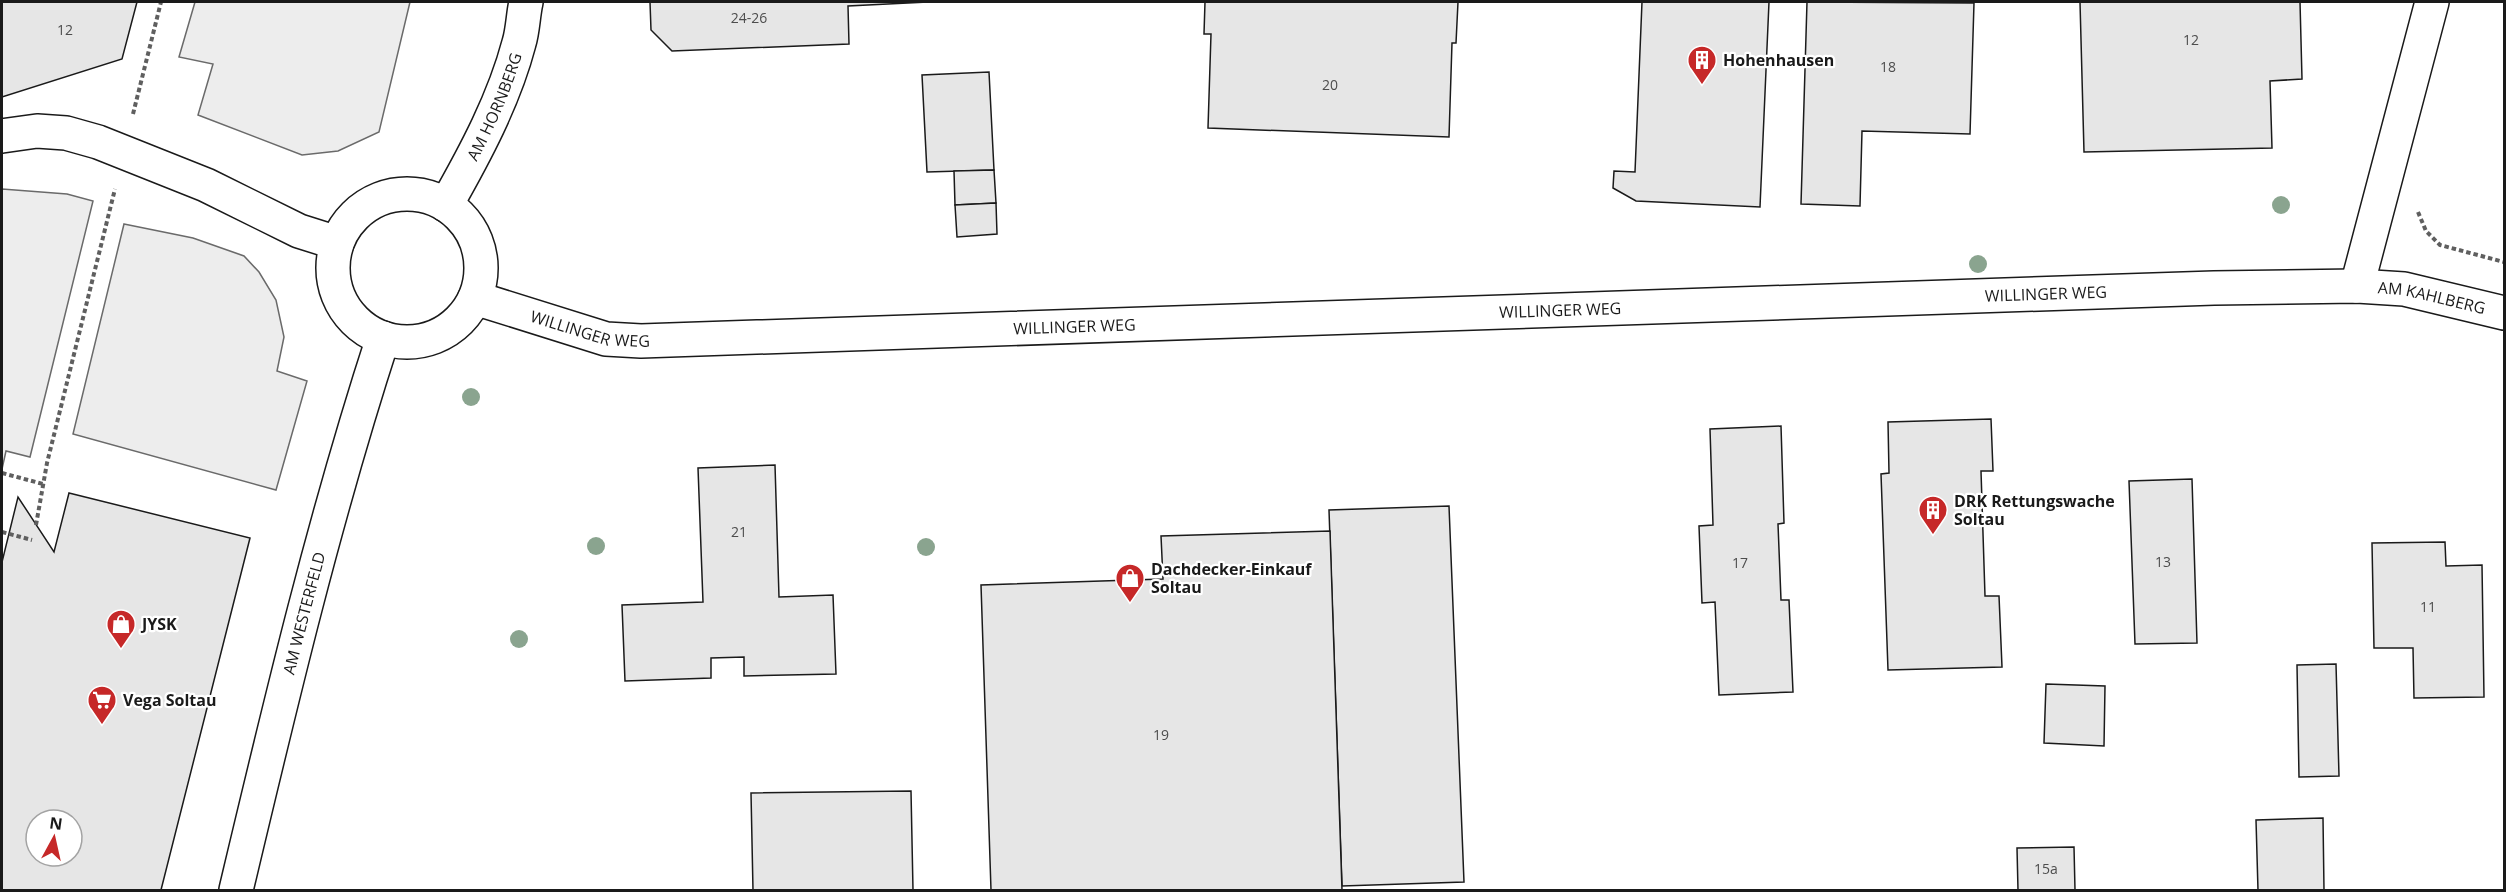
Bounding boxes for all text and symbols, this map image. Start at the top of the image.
house number: 24-26 [731,8,767,27]
house number: 12 [57,20,73,39]
house number: 12 [2183,30,2199,49]
building icon: Hohenhausen [1686,44,1718,86]
place label: Hohenhausen [1723,49,1834,71]
street label: AM HORNBERG [461,50,527,164]
house number: 18 [1880,57,1896,76]
house number: 20 [1322,75,1338,94]
street label: AM KAHLBERG [2377,276,2488,319]
street label: WILLINGER WEG [1984,281,2107,307]
street label: WILLINGER WEG [1499,297,1622,323]
street label: WILLINGER WEG [528,305,650,352]
street label: WILLINGER WEG [1013,313,1136,339]
place label: DRK Rettungswache Soltau [1954,490,2115,530]
building icon: DRK Rettungswache Soltau [1917,494,1949,536]
house number: 21 [731,522,747,541]
street label: AM WESTERFELD [278,549,330,677]
house number: 13 [2155,552,2171,571]
house number: 17 [1732,553,1748,572]
place label: Dachdecker-Einkauf Soltau [1151,558,1312,598]
shop icon: Dachdecker-Einkauf Soltau [1114,562,1146,604]
house number: 11 [2420,597,2436,616]
shop icon: JYSK [105,608,137,650]
place label: JYSK [140,613,177,635]
supermarket icon: Vega Soltau [86,684,118,726]
place label: Vega Soltau [123,689,216,711]
house number: 19 [1153,725,1169,744]
north arrow [24,808,84,868]
text: N [48,811,64,835]
house number: 15a [2034,859,2058,878]

